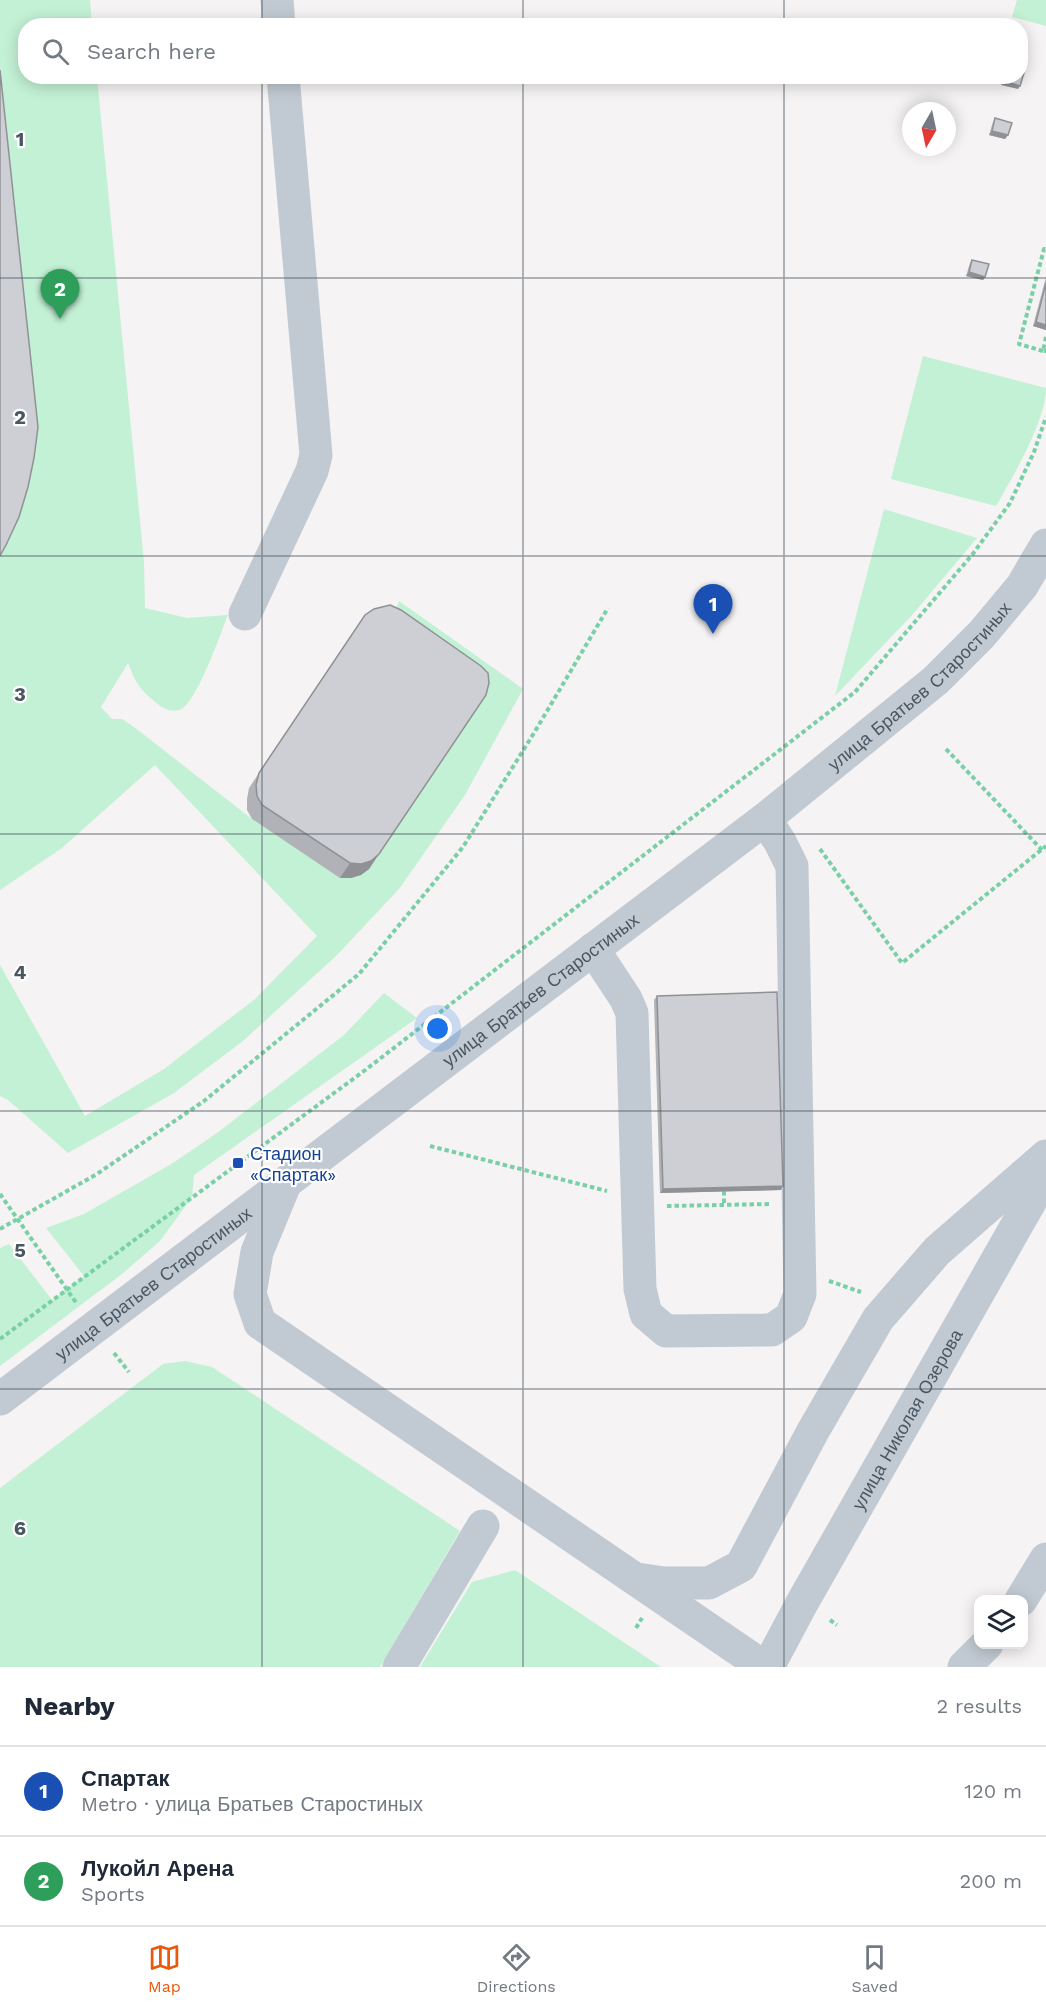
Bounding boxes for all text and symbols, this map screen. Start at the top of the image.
search box [18,18,1028,84]
icon: search [39,35,72,68]
text: Search here [87,39,216,64]
north arrow [902,102,956,156]
text: 1 [16,127,24,151]
pin: 2 [40,270,80,319]
text: 2 [14,405,26,429]
pin: 1 [694,584,732,634]
street label: улица Братьев Старостиных [823,597,1015,774]
text: 3 [14,682,26,706]
street label: улица Братьев Старостиных [438,908,643,1070]
text: 4 [14,960,27,984]
your location [423,1014,452,1043]
place label: Стадион «Спартак» [250,1143,336,1185]
marker: Стадион «Спартак» [231,1156,245,1170]
street label: улица Братьев Старостиных [51,1202,255,1364]
text: 5 [14,1238,26,1262]
street label: улица Николая Озерова [847,1324,967,1513]
text: 6 [14,1516,26,1540]
map controls [974,1595,1028,1649]
button: layers [974,1595,1028,1649]
text: Nearby [24,1691,115,1721]
text: 2 results [937,1694,1022,1718]
text: Спартак [81,1766,170,1791]
text: 1 [39,1779,48,1803]
text: 120 m [964,1779,1022,1803]
text: Metro · улица Братьев Старостиных [81,1792,423,1816]
text: Лукойл Арена [81,1856,234,1881]
text: 2 [38,1869,49,1893]
text: 200 m [960,1869,1022,1893]
text: Sports [81,1882,145,1906]
tab: Map [148,1941,181,1996]
tab: Directions [477,1941,556,1996]
tab: Saved [852,1941,898,1996]

